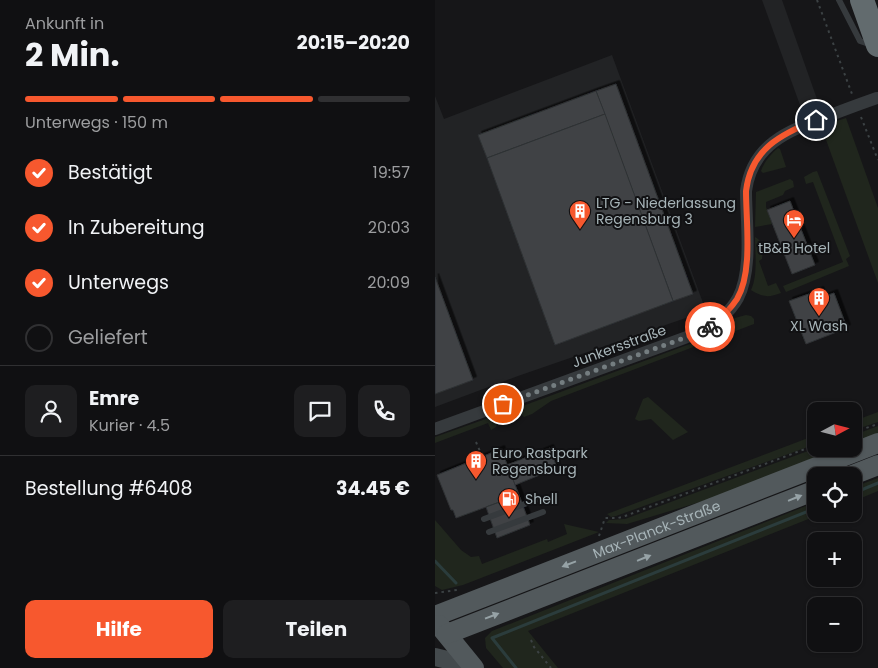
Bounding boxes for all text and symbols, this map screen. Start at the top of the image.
text: Ankunft in [25,12,104,35]
text: 20:15–20:20 [297,29,410,56]
text: 2 Min. [25,32,119,77]
pin [795,99,837,141]
icon: home [802,106,830,134]
text: Unterwegs · 150 m [25,111,168,134]
icon: check [25,159,53,187]
text: Bestätigt [68,159,152,186]
text: 19:57 [373,161,410,184]
place label: LTG - Niederlassung Regensburg 3 [596,193,736,229]
building icon: LTG - Niederlassung Regensburg 3 [568,199,592,230]
hotel icon: tB&B Hotel [782,208,806,239]
icon: check [25,214,53,242]
text: In Zubereitung [68,214,205,241]
text: 20:03 [368,216,410,239]
place label: tB&B Hotel [758,238,830,258]
icon: check [25,269,53,297]
text: Unterwegs [68,269,169,296]
text: 20:09 [367,271,410,294]
building icon: XL Wash [807,286,831,317]
courier [685,302,735,352]
icon: bike [696,313,724,341]
place label: XL Wash [790,316,848,336]
street label: Junkersstraße [569,320,669,372]
text: Geliefert [68,324,148,351]
pin [482,383,524,425]
button: person [25,385,77,437]
text: Emre [89,385,139,412]
button: chat [294,385,346,437]
button: phone [358,385,410,437]
icon: bag [489,390,517,418]
north arrow [807,402,863,458]
map controls [807,402,862,652]
text: Kurier · 4.5 [89,414,170,437]
place label: Euro Rastpark Regensburg [492,443,589,479]
building icon: Euro Rastpark Regensburg [464,449,488,480]
button: locate [807,467,862,522]
text: Bestellung #6408 [25,475,193,502]
text: 34.45 € [336,475,410,502]
fuel station icon: Shell [497,487,521,518]
place label: Shell [525,489,558,509]
one-way arrow [788,494,803,502]
street label: Max-Planck-Straße [590,495,724,563]
button: + [807,532,862,587]
one-way arrow [637,554,652,562]
one-way arrow [562,561,576,569]
button: − [807,597,862,652]
button: Hilfe [25,600,213,658]
button: Teilen [223,600,410,658]
one-way arrow [485,612,499,620]

